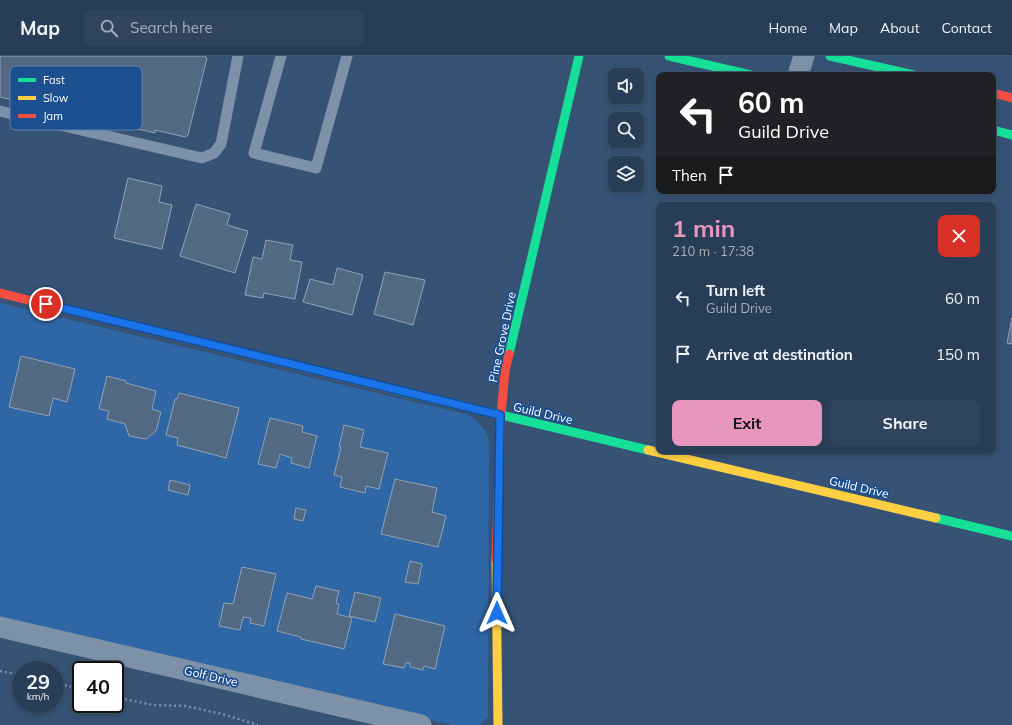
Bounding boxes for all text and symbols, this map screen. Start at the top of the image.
search box [84,10,364,46]
text: Map [20,16,60,40]
icon: search [98,17,120,39]
text: Search here [130,18,213,37]
text: Home [768,19,807,37]
text: Map [829,19,858,37]
text: About [880,19,920,37]
text: Contact [942,19,992,37]
legend [10,66,142,130]
map controls [608,68,644,192]
button: sound [608,68,644,104]
text: Fast [43,73,65,87]
text: 60 m [738,85,804,120]
icon: left [672,88,724,140]
text: Slow [43,91,69,105]
text: Jam [43,109,63,123]
button: search [608,112,644,148]
text: Guild Drive [738,120,829,143]
button: layers [608,156,644,192]
icon: arrive [715,164,737,186]
text: Then [672,166,707,185]
text: 1 min [672,213,735,243]
button: close [938,215,980,257]
text: 210 m · 17:38 [672,243,754,259]
text: Turn left [706,281,765,300]
pin [29,287,63,321]
icon: left [672,287,694,309]
text: 60 m [945,289,980,308]
street label: Pine Grove Drive [485,290,519,384]
icon: arrive [35,293,57,315]
text: Guild Drive [706,300,772,316]
icon: arrive [672,343,694,365]
text: Arrive at destination [706,345,853,364]
text: 150 m [936,345,980,364]
street label: Guild Drive [512,399,574,427]
button: Exit [672,400,822,446]
button: Share [830,400,980,446]
street label: Guild Drive [828,473,890,501]
position arrow [476,592,518,634]
speed limit sign: 40 [72,661,124,713]
street label: Golf Drive [183,663,239,689]
text: 29 [26,669,50,694]
text: km/h [27,690,49,703]

